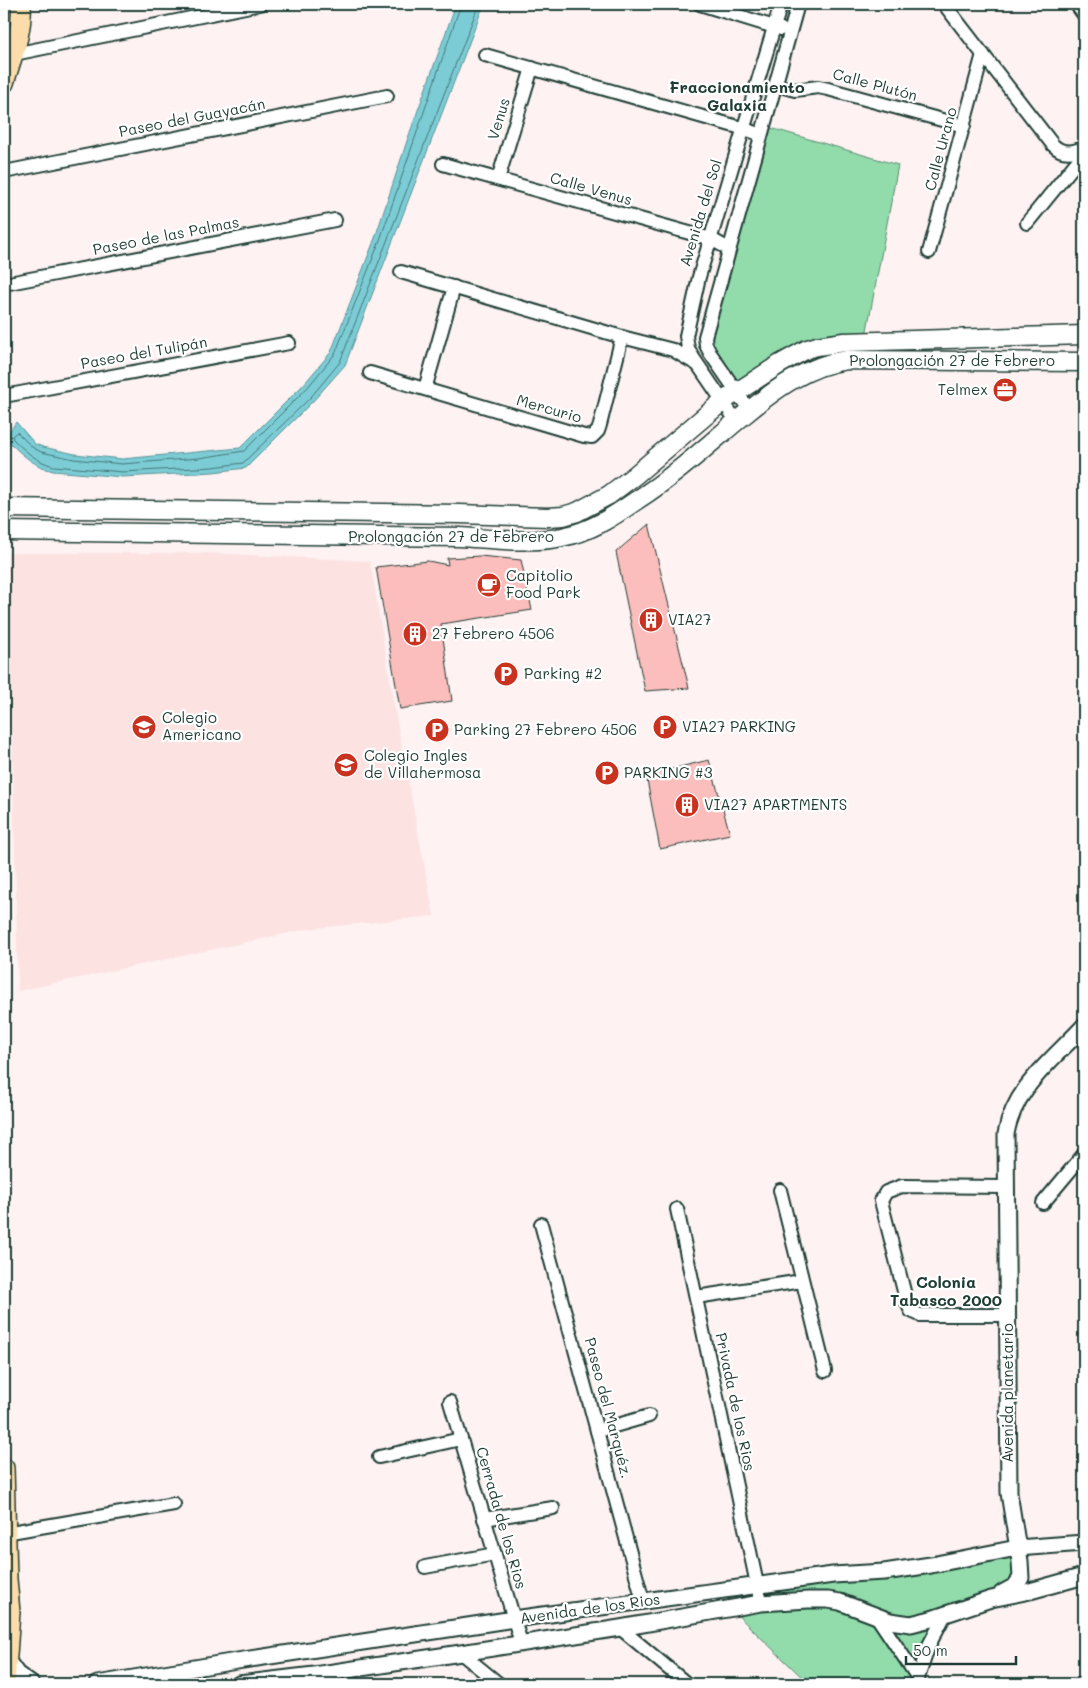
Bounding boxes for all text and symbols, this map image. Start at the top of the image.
street label: Calle Plutón [831,63,920,105]
district label: Fraccionamiento Galaxia [669,76,805,115]
street label: Paseo del Guayacán [117,93,267,141]
street label: Venus [482,95,514,142]
street label: Calle Urano [919,105,961,193]
street label: Avenida del Sol [674,157,726,269]
street label: Calle Venus [548,167,635,209]
street label: Paseo de las Palmas [91,211,241,259]
street label: Paseo del Tulipán [79,331,209,373]
street label: Prolongación 27 de Febrero [849,350,1055,370]
office icon: Telmex [992,377,1018,403]
place label: Telmex [938,379,988,399]
street label: Mercurio [514,389,584,427]
street label: Prolongación 27 de Febrero [348,526,554,546]
place label: Capitolio Food Park [506,565,581,602]
cafe icon: Capitolio Food Park [476,572,502,598]
building icon: VIA27 [638,607,664,633]
place label: VIA27 [668,609,711,629]
building icon: 27 Febrero 4506 [402,621,428,647]
place label: 27 Febrero 4506 [432,623,555,643]
parking icon: Parking #2 [493,661,519,687]
place label: Parking #2 [524,663,602,683]
place label: Colegio Americano [162,707,241,744]
school or university icon: Colegio Americano [131,714,157,740]
parking icon: VIA27 PARKING [652,714,678,740]
place label: VIA27 PARKING [682,716,796,736]
parking icon: Parking 27 Febrero 4506 [424,717,450,743]
place label: Parking 27 Febrero 4506 [454,719,637,739]
place label: Colegio Ingles de Villahermosa [364,745,481,782]
school or university icon: Colegio Ingles de Villahermosa [333,752,359,778]
parking icon: PARKING #3 [594,760,620,786]
place label: PARKING #3 [624,762,713,782]
building icon: VIA27 APARTMENTS [674,792,700,818]
place label: VIA27 APARTMENTS [704,794,847,814]
district label: Colonia Tabasco 2000 [890,1271,1002,1310]
street label: Avenida planetario [997,1323,1017,1463]
street label: Privada de los Rios [712,1331,760,1473]
street label: Paseo del Marquéz. [581,1335,637,1480]
street label: Cerrada de los Rios [472,1444,532,1591]
street label: Avenida de los Rios [518,1588,661,1628]
scale bar [906,1633,1016,1665]
text: 50 m [913,1640,948,1660]

